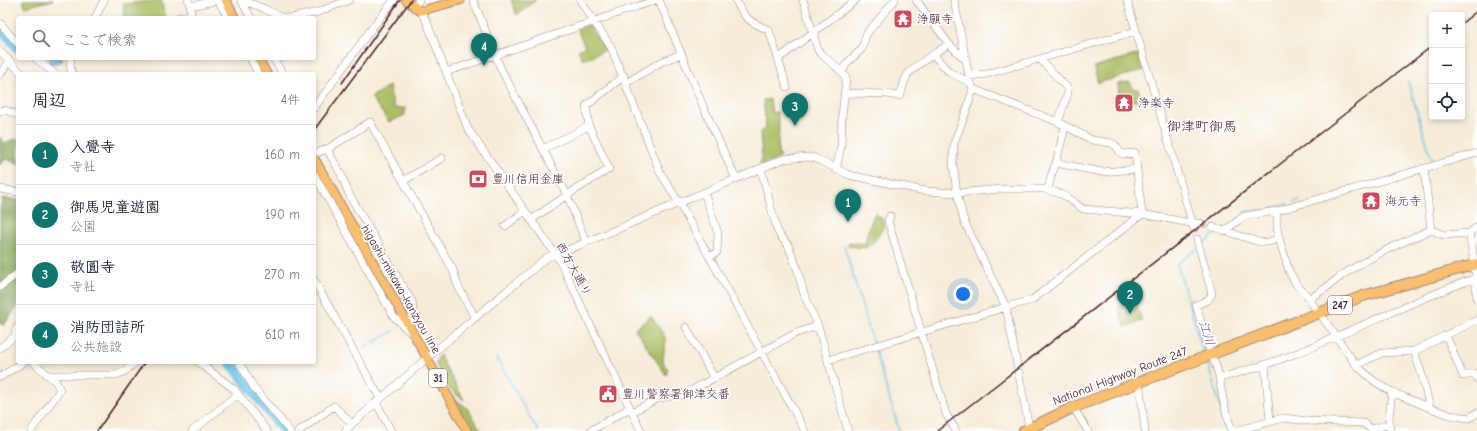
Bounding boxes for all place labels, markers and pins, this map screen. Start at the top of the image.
temple icon: 浄願寺 [892,8,914,30]
place label: 浄願寺 [917,12,953,26]
pin: 4 [471,33,497,66]
temple icon: 浄楽寺 [1113,92,1135,114]
pin: 3 [782,93,808,126]
place label: 浄楽寺 [1138,96,1174,110]
bank icon: 豊川信用金庫 [467,168,489,190]
place label: 豊川信用金庫 [492,172,564,186]
pin: 1 [835,189,861,222]
temple icon: 海元寺 [1360,190,1382,212]
place label: 海元寺 [1385,194,1421,208]
pin: 2 [1117,281,1143,314]
public building icon: 豊川警察署御津交番 [597,383,619,405]
place label: 豊川警察署御津交番 [622,387,730,401]

